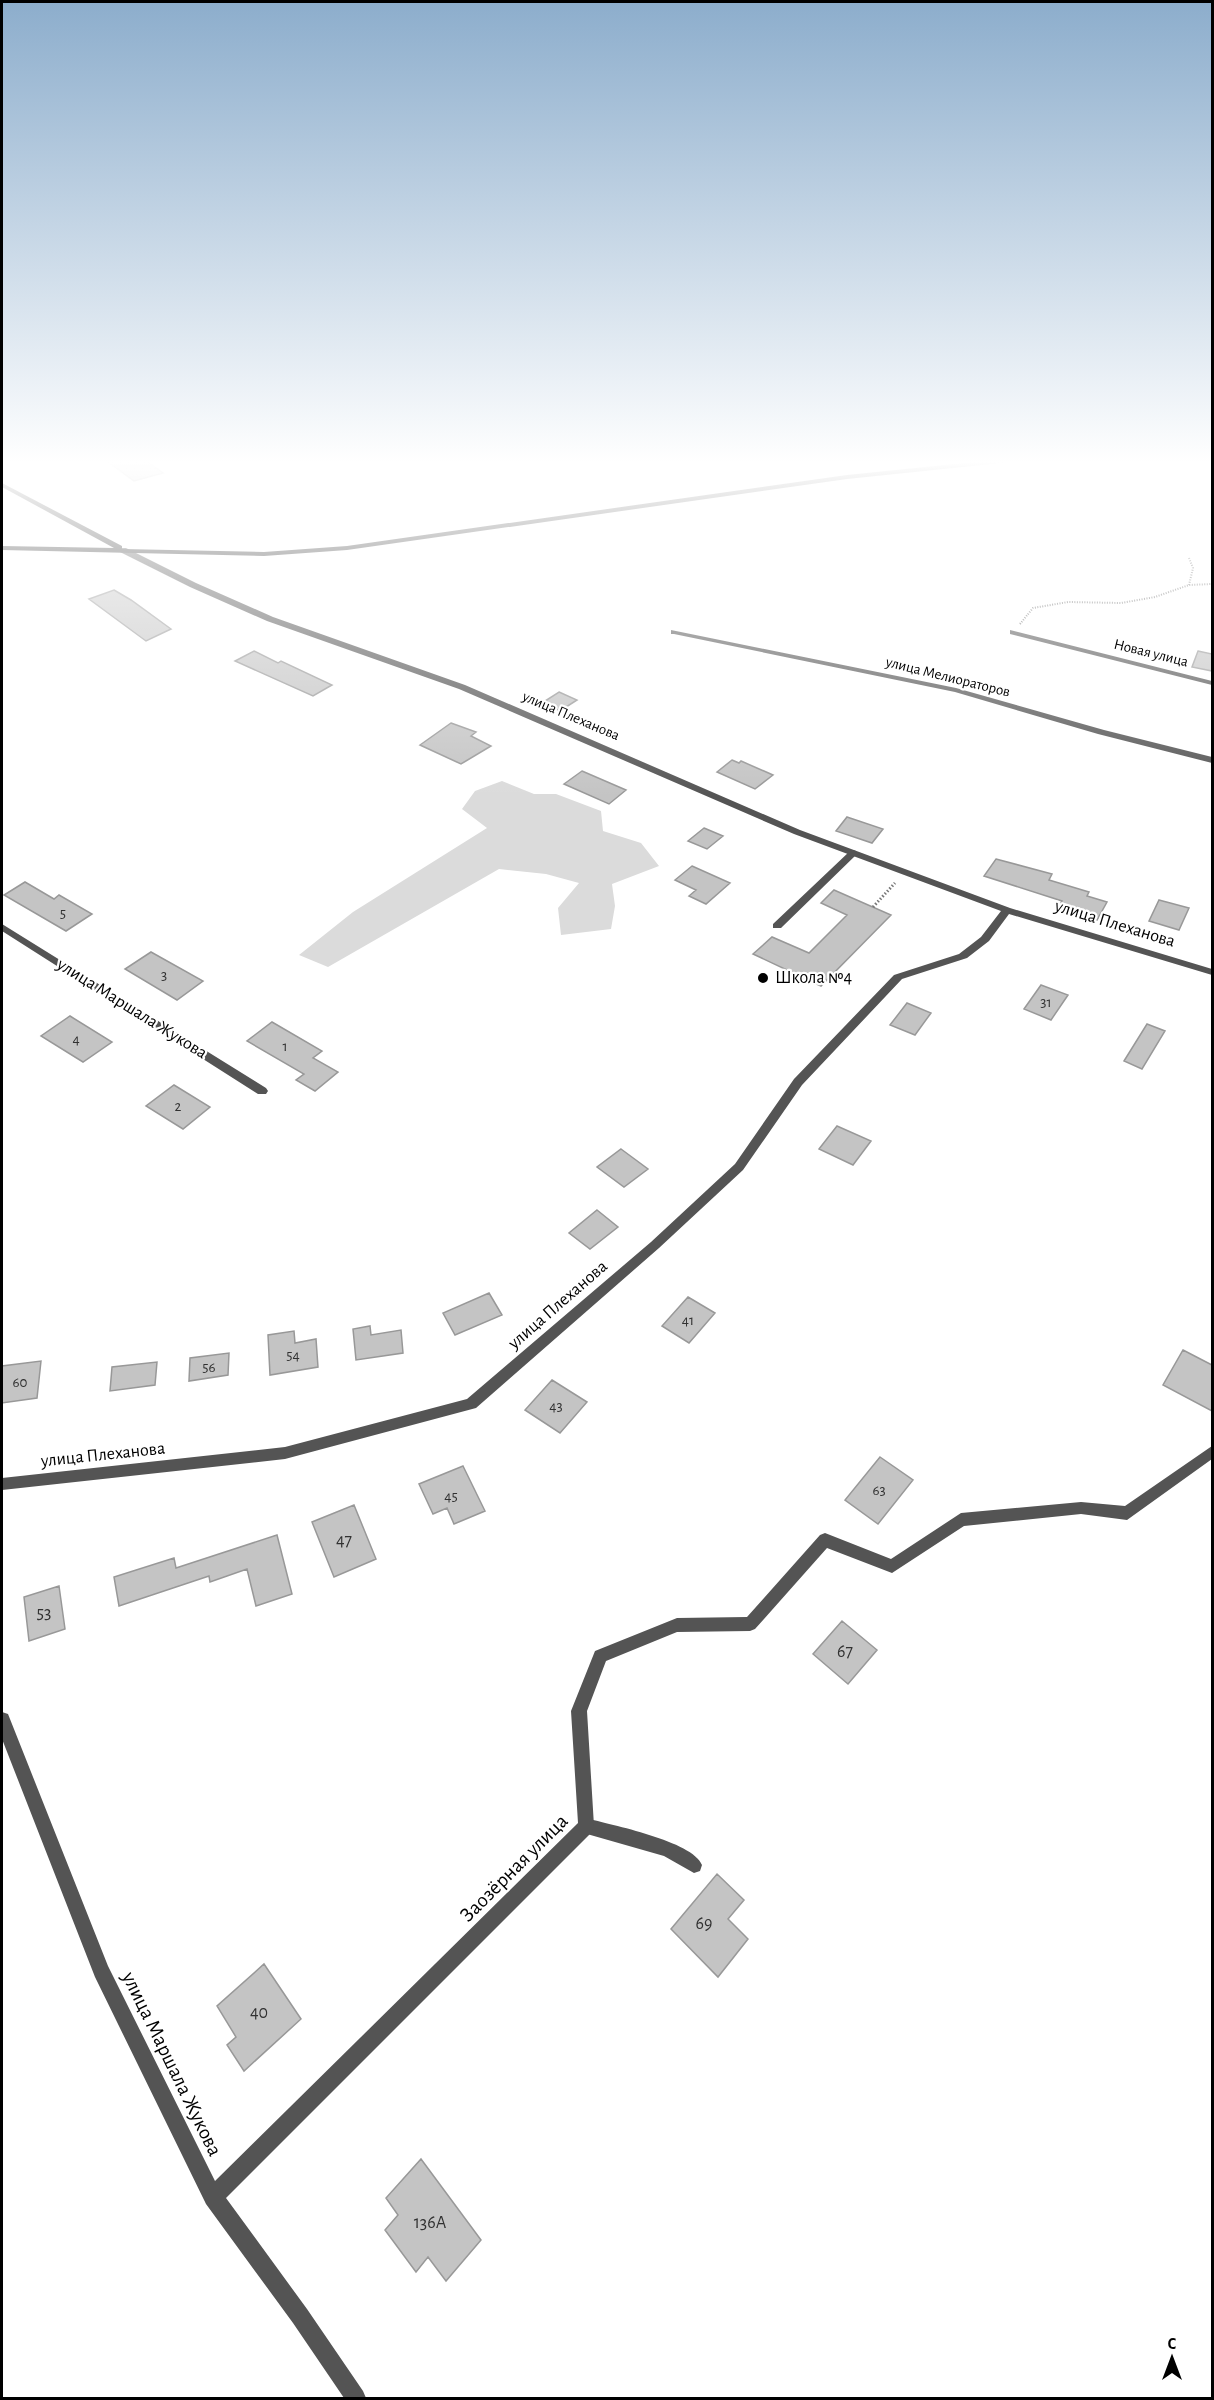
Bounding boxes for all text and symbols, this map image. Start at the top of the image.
street label: Новая улица [1112,636,1190,670]
street label: улица Мелиораторов [883,654,1012,700]
street label: улица Плеханова [519,688,622,743]
street label: улица Плеханова [1052,897,1177,951]
house number: 5 [60,906,66,921]
street label: улица Маршала Жукова [53,955,210,1063]
house number: 3 [161,968,167,983]
place label: Школа №4 [775,969,852,987]
marker: Школа №4 [756,971,770,985]
house number: 31 [1040,995,1052,1010]
house number: 4 [72,1032,80,1047]
house number: 1 [282,1039,288,1054]
house number: 2 [175,1099,182,1114]
street label: улица Плеханова [504,1257,611,1353]
house number: 41 [682,1313,694,1328]
house number: 54 [286,1348,300,1363]
house number: 56 [202,1360,216,1375]
house number: 60 [13,1375,28,1390]
house number: 43 [549,1399,563,1414]
street label: улица Плеханова [39,1440,166,1471]
house number: 63 [872,1483,886,1498]
house number: 45 [444,1489,458,1504]
house number: 47 [336,1532,352,1550]
house number: 53 [37,1604,51,1622]
house number: 67 [837,1643,853,1661]
street label: Заозёрная улица [456,1810,572,1926]
house number: 69 [696,1915,712,1933]
street label: улица Маршала Жукова [118,1968,226,2160]
house number: 40 [250,2004,268,2022]
house number: 136А [414,2214,447,2232]
north arrow [1142,2328,1202,2388]
text: С [1168,2336,1177,2352]

